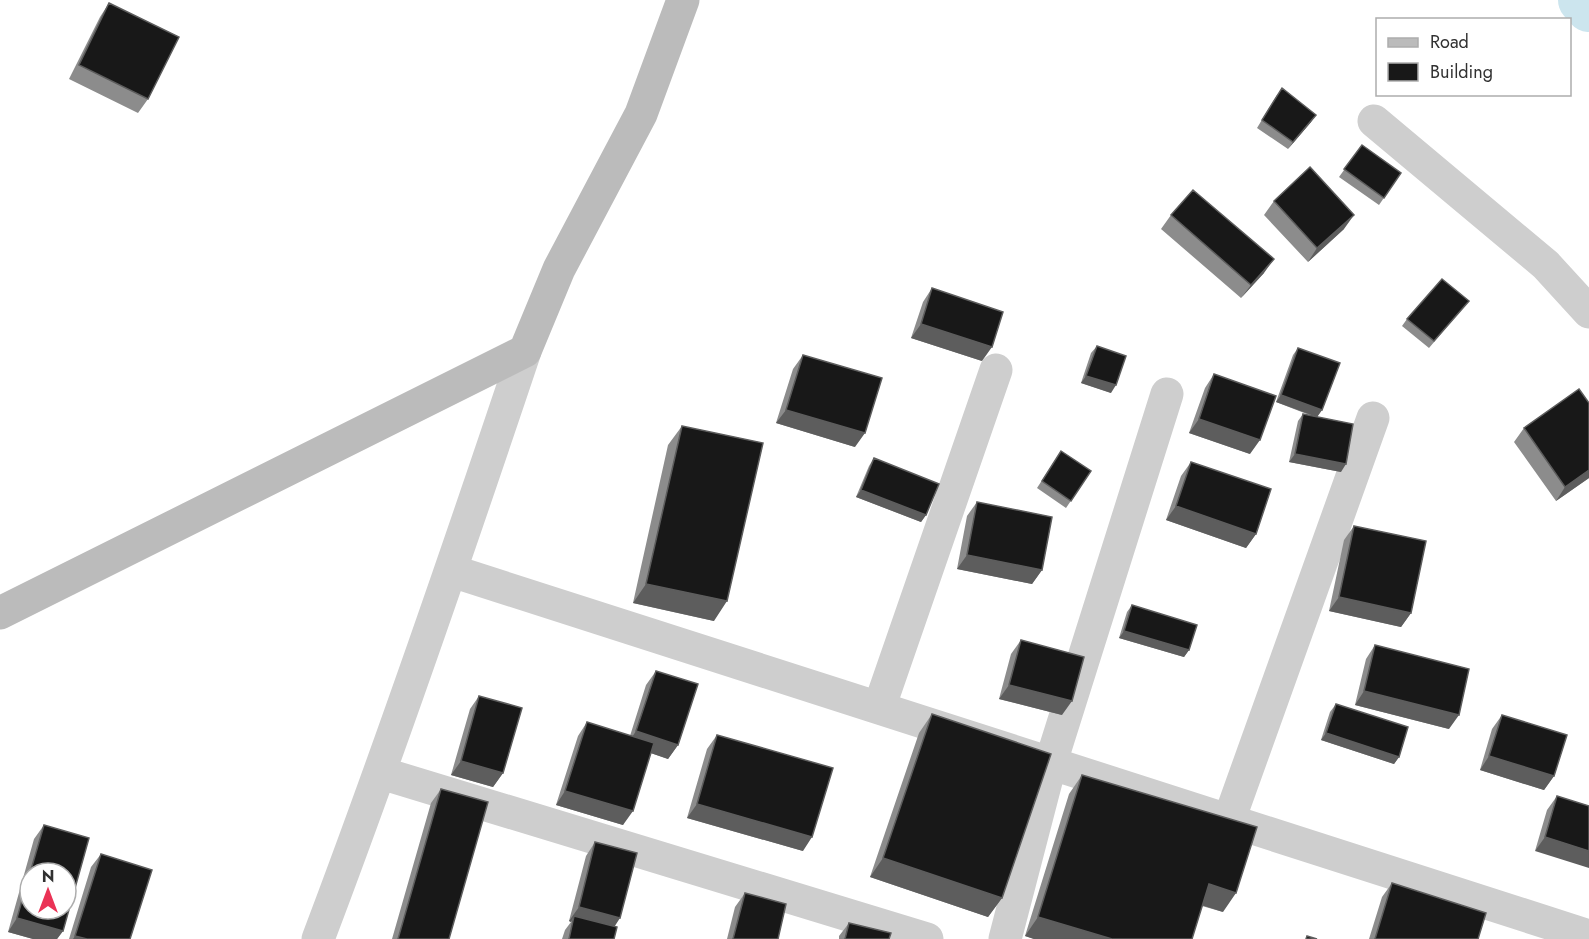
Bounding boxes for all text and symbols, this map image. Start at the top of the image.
legend [1376,18,1571,96]
text: Road [1430,29,1469,55]
text: Building [1430,59,1493,85]
north arrow [18,861,78,921]
text: N [42,865,54,888]

